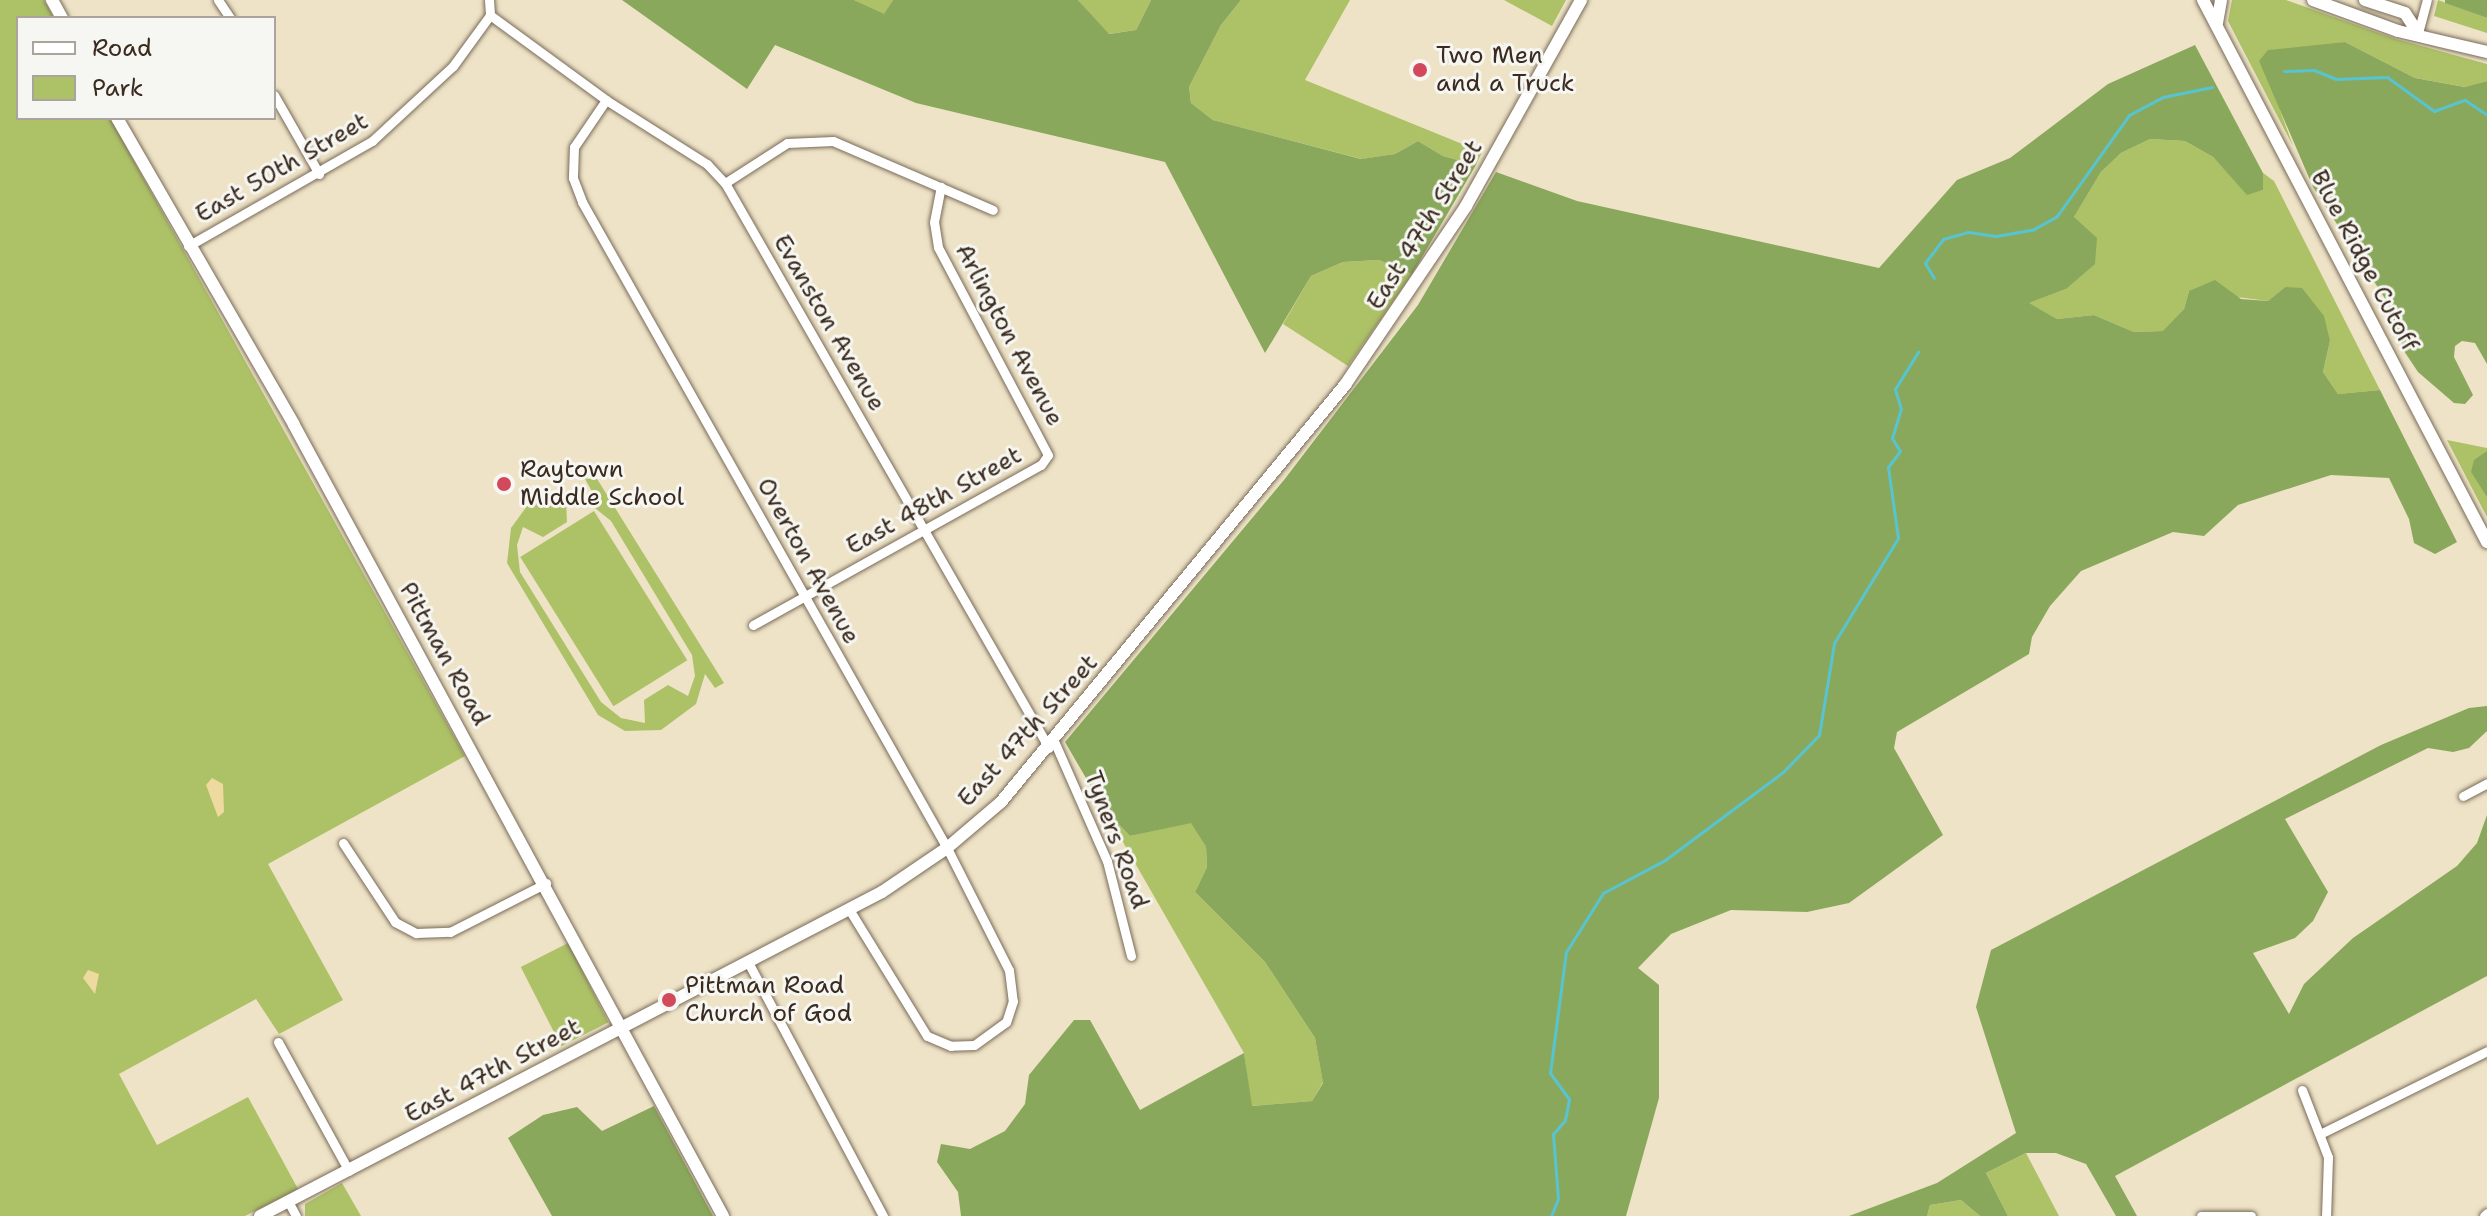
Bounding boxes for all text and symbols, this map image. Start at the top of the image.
legend [16,16,276,120]
text: Road [92,32,152,64]
place label: Two Men and a Truck [1436,42,1575,98]
marker: Two Men and a Truck [1411,61,1429,79]
text: Park [92,72,144,104]
street label: East 50th Street [191,107,373,229]
street label: East 47th Street [1361,135,1489,315]
street label: Blue Ridge Cutoff [2304,165,2424,357]
street label: Evanston Avenue [767,230,891,416]
street label: Arlington Avenue [949,239,1069,431]
street label: East 48th Street [841,441,1027,561]
place label: Raytown Middle School [520,456,684,512]
street label: Overton Avenue [750,473,866,649]
marker: Raytown Middle School [495,475,513,493]
street label: Pittman Road [393,577,495,731]
street label: East 47th Street [952,649,1104,813]
street label: Tyners Road [1078,767,1154,913]
place label: Pittman Road Church of God [685,972,852,1028]
marker: Pittman Road Church of God [660,991,678,1009]
street label: East 47th Street [400,1013,586,1129]

